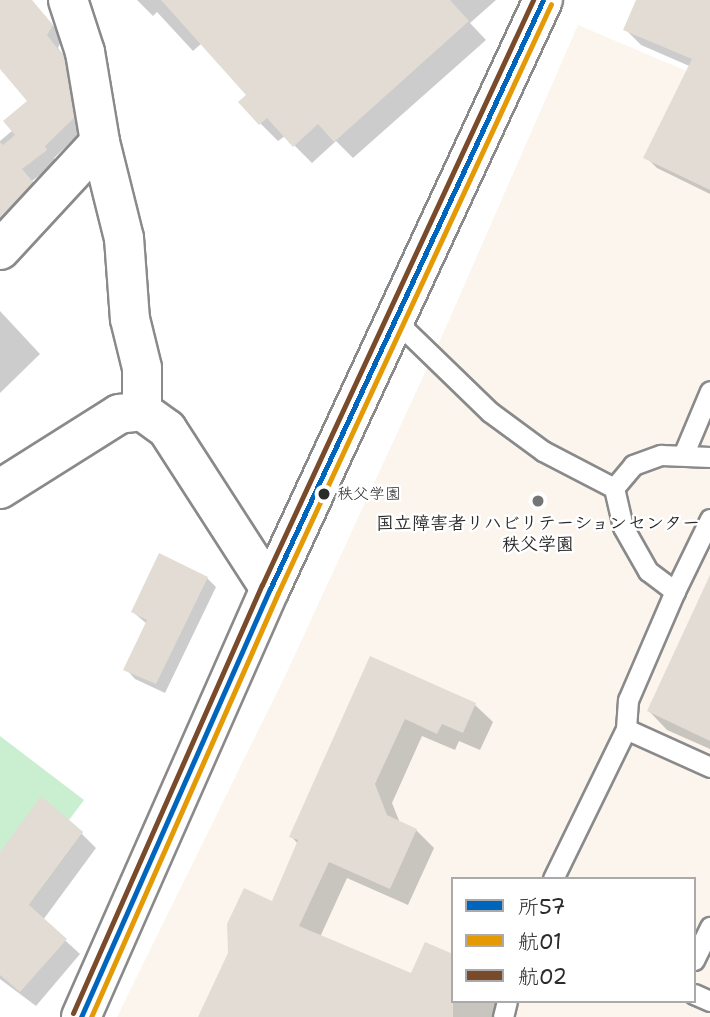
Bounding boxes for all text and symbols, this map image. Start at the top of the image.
place label: 秩父学園 [337,484,401,504]
marker: 秩父学園 [317,487,331,501]
marker: 国立障害者リハビリテーションセンター 秩父学園 [528,491,548,511]
place label: 国立障害者リハビリテーションセンター 秩父学園 [376,513,700,556]
legend [451,877,696,1003]
text: 所57 [518,893,566,921]
text: 航01 [518,928,562,956]
text: 航02 [518,963,567,991]

